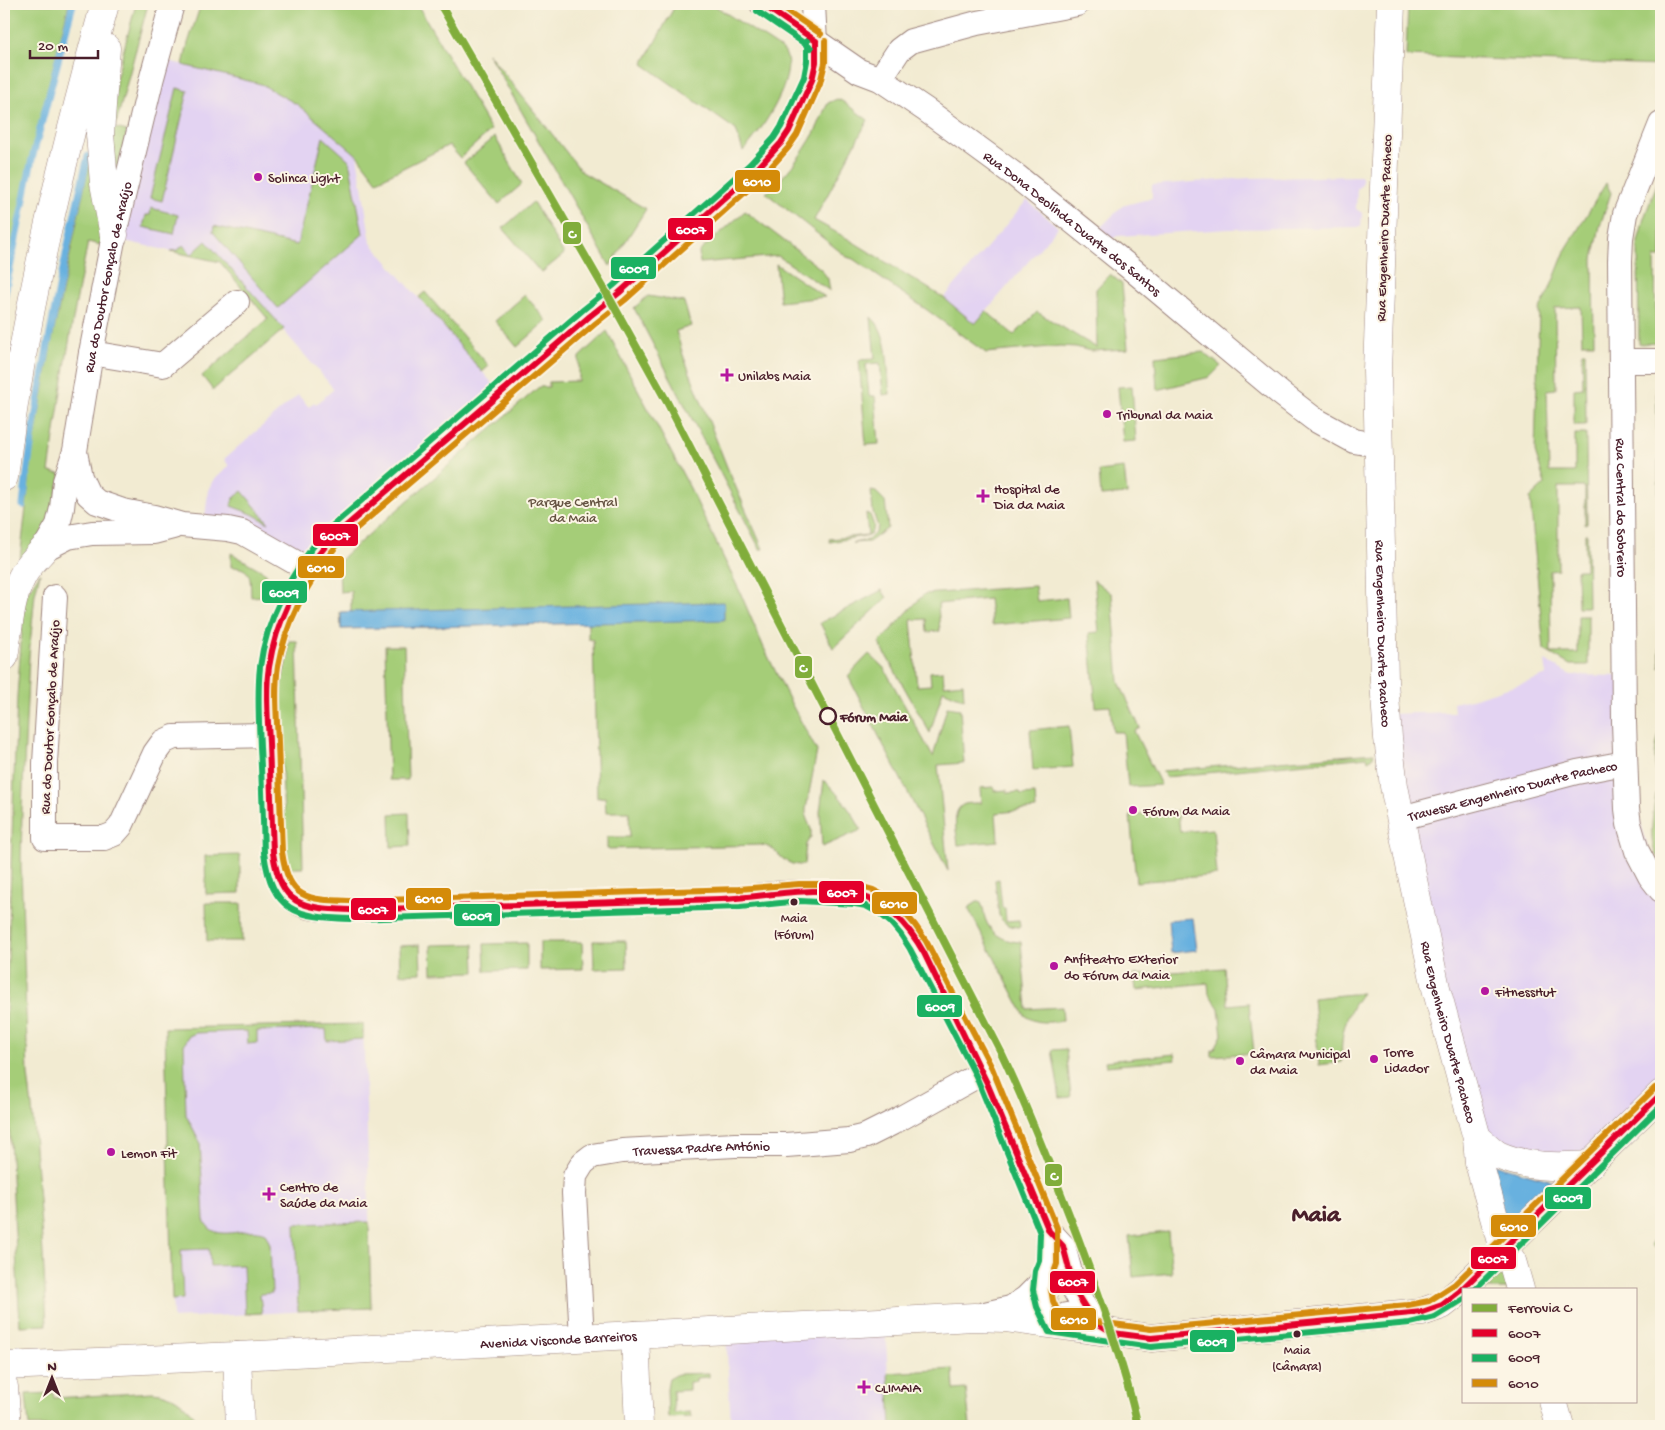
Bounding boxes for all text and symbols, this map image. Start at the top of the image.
scale bar [30,28,98,60]
text: 20 m [38,38,68,56]
street label: Rua Engenheiro Duarte Pacheco [1374,134,1397,322]
street label: Rua Dona Deolínda Duarte dos Santos [979,149,1164,301]
line badge: 6010 [734,169,781,193]
marker: Solinca Light [252,171,264,183]
place label: Solinca Light [268,171,341,188]
text: 6010 [743,175,771,192]
street label: Rua do Doutor Gonçalo de Araújo [82,180,137,374]
line badge: 6007 [667,217,714,241]
line badge: C [562,221,582,245]
text: 6007 [676,223,707,240]
text: C [567,227,577,244]
line badge: 6009 [610,256,657,280]
text: 6009 [619,262,649,279]
marker: Unilabs Maia [720,368,734,382]
place label: Unilabs Maia [738,369,812,386]
marker: Tribunal da Maia [1101,408,1113,420]
place label: Tribunal da Maia [1116,408,1214,425]
street label: Rua Central do Sobreiro [1611,438,1629,577]
place label: Hospital de Dia da Maia [993,482,1066,515]
marker: Hospital de Dia da Maia [976,489,990,503]
park label: Parque Central da Maia [528,495,617,528]
line badge: 6007 [312,523,359,547]
text: 6007 [320,529,351,546]
street label: Rua Engenheiro Duarte Pacheco [1370,540,1393,728]
line badge: 6010 [297,555,345,579]
text: 6010 [307,561,335,578]
line badge: 6009 [261,580,308,604]
text: 6009 [269,586,299,603]
street label: Rua do Doutor Gonçalo de Araújo [38,620,65,815]
line badge: C [794,655,813,679]
text: C [798,661,808,678]
marker: Fórum Maia [819,707,837,725]
place label: Fórum Maia [839,710,909,727]
street label: Travessa Engenheiro Duarte Pacheco [1406,759,1619,827]
marker: Fórum da Maia [1127,804,1139,816]
place label: Fórum da Maia [1142,804,1231,821]
line badge: 6007 [818,880,865,904]
text: 6007 [827,886,858,903]
line badge: 6010 [405,887,452,911]
line badge: 6010 [871,891,918,915]
text: 6010 [415,892,443,909]
line badge: 6007 [350,897,397,921]
marker: Maia (Fórum) [789,897,799,907]
text: 6010 [880,897,908,914]
text: 6007 [358,903,389,920]
line badge: 6009 [453,903,501,927]
text: 6009 [462,909,492,926]
place label: Maia (Fórum) [774,912,814,943]
street label: Rua Engenheiro Duarte Pacheco [1415,940,1479,1126]
place label: Anfiteatro Exterior do Fórum da Maia [1064,952,1178,985]
marker: Anfiteatro Exterior do Fórum da Maia [1048,960,1060,972]
marker: FitnessHut [1479,985,1491,997]
place label: FitnessHut [1494,985,1557,1002]
line badge: 6009 [916,994,963,1018]
text: 6009 [925,1000,955,1017]
place label: Torre Lidador [1383,1045,1430,1078]
place label: Câmara Municipal da Maia [1250,1047,1351,1080]
marker: Torre Lidador [1368,1053,1380,1065]
marker: Câmara Municipal da Maia [1234,1055,1246,1067]
street label: Travessa Padre António [632,1139,770,1161]
marker: Lemon Fit [105,1146,117,1158]
place label: Lemon Fit [121,1146,178,1163]
line badge: C [1044,1163,1063,1187]
text: C [1049,1169,1059,1186]
place label: Centro de Saúde da Maia [280,1180,368,1213]
line badge: 6009 [1544,1186,1592,1210]
marker: Centro de Saúde da Maia [262,1187,276,1201]
text: 6009 [1553,1191,1583,1208]
district label: Maia [1292,1202,1342,1231]
line badge: 6010 [1490,1214,1537,1238]
text: 6010 [1500,1220,1528,1237]
line badge: 6007 [1470,1246,1517,1270]
text: 6007 [1478,1252,1509,1269]
line badge: 6007 [1049,1270,1096,1294]
text: 6007 [1058,1275,1089,1292]
legend [1462,1288,1638,1402]
text: Ferrovia C [1507,1300,1573,1318]
line badge: 6010 [1050,1307,1097,1331]
text: 6010 [1060,1313,1088,1330]
text: 6007 [1508,1326,1542,1344]
street label: Avenida Visconde Barreiros [480,1329,638,1354]
line badge: 6009 [1189,1329,1236,1353]
marker: Maia (Câmara) [1292,1329,1302,1339]
text: 6009 [1197,1335,1227,1352]
place label: Maia (Câmara) [1272,1344,1322,1375]
text: 6009 [1508,1350,1541,1368]
north arrow [28,1352,78,1402]
text: N [47,1359,57,1376]
text: 6010 [1508,1376,1539,1394]
marker: CLIMAIA [857,1380,871,1394]
place label: CLIMAIA [875,1381,921,1398]

